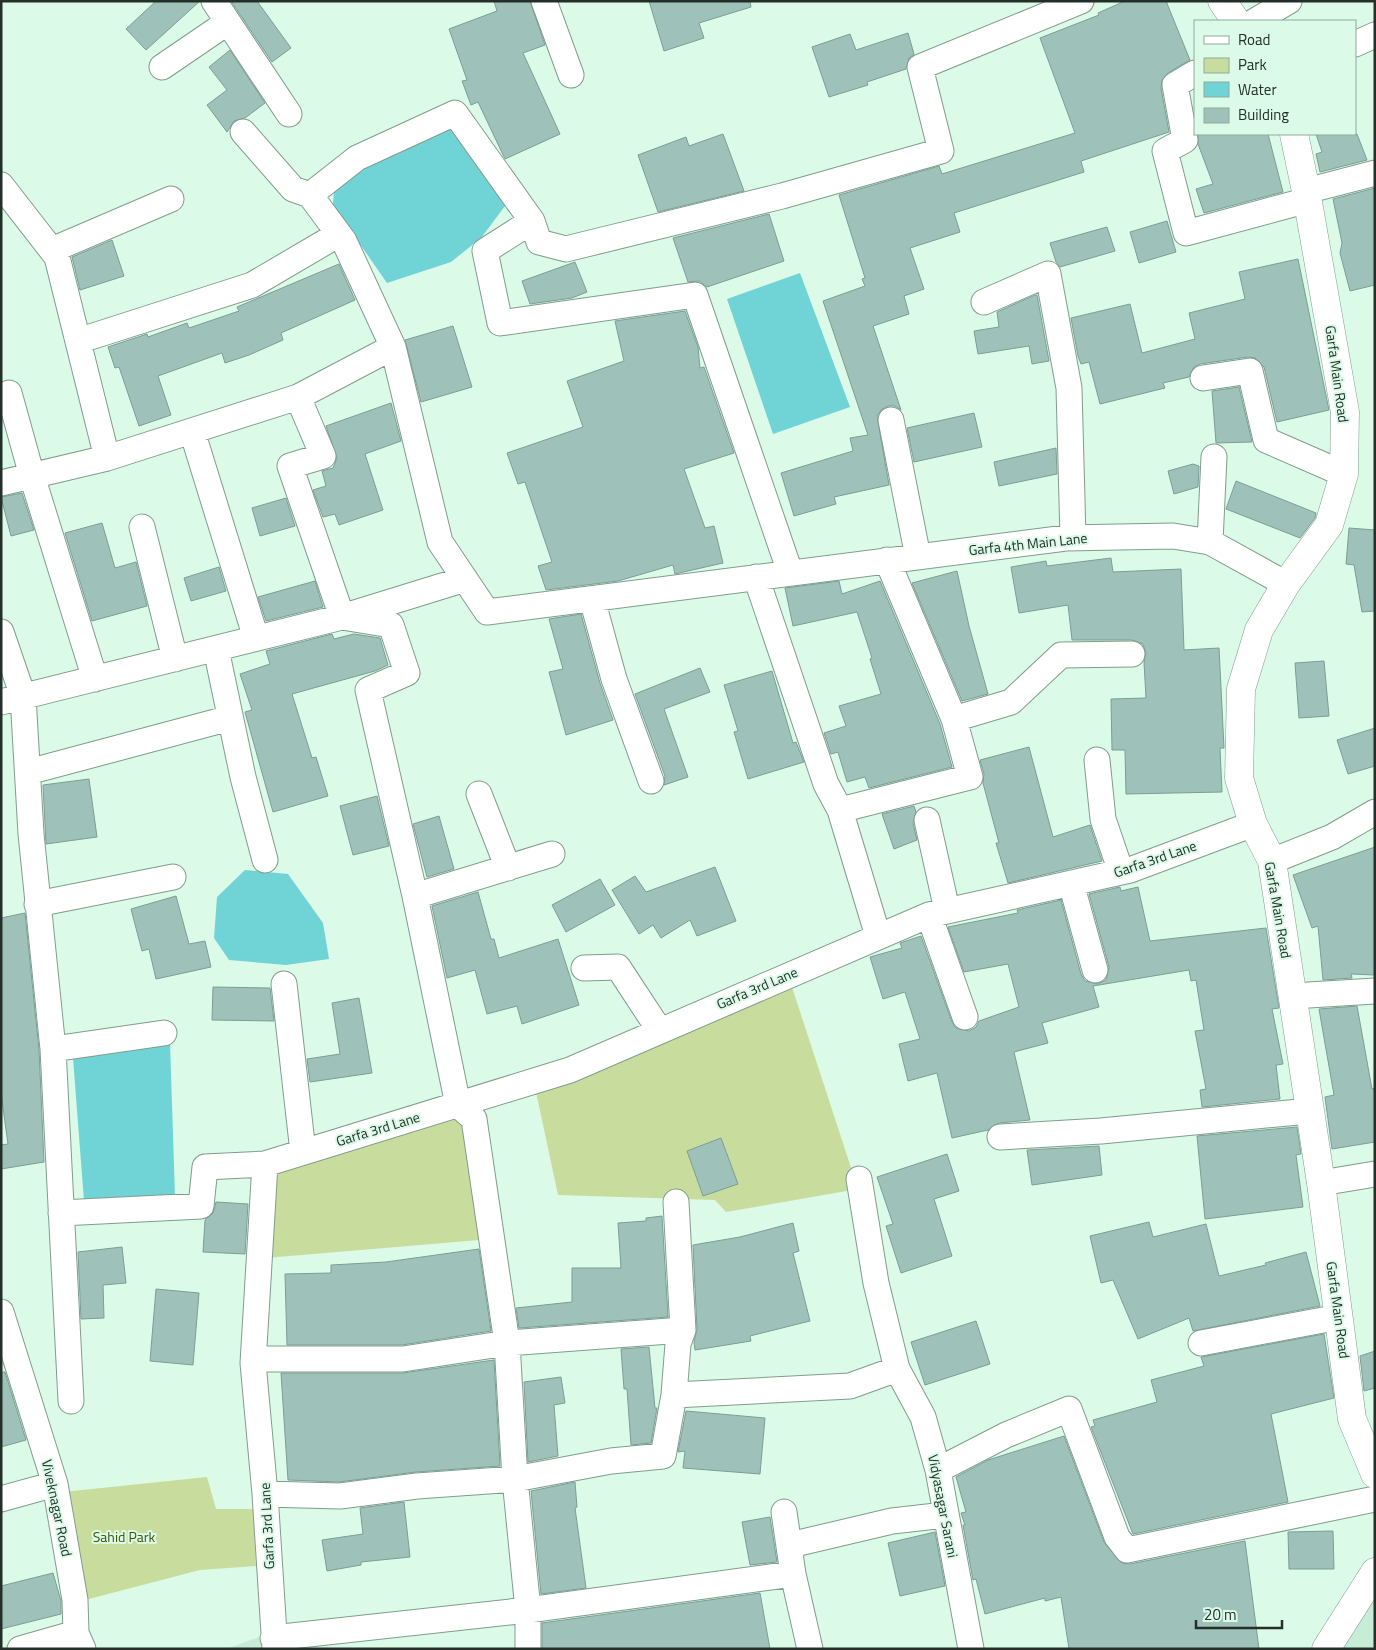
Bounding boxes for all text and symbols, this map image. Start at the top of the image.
legend [1194,20,1356,135]
text: Road [1238,28,1270,51]
text: Park [1238,53,1267,76]
text: Water [1238,78,1277,101]
text: Building [1238,103,1289,126]
street label: Garfa Main Road [1320,324,1355,424]
street label: Garfa 4th Main Lane [968,527,1088,560]
street label: Garfa 3rd Lane [1111,835,1199,883]
street label: Garfa Main Road [1260,860,1297,960]
street label: Garfa 3rd Lane [713,961,801,1014]
street label: Garfa 3rd Lane [333,1106,422,1151]
street label: Garfa Main Road [1321,1260,1356,1360]
street label: Vidyasagar Sarani [923,1452,964,1559]
street label: Viveknagar Road [37,1458,78,1558]
street label: Garfa 3rd Lane [254,1482,279,1570]
park label: Sahid Park [93,1526,156,1547]
scale bar [1196,1598,1282,1630]
text: 20 m [1204,1603,1237,1626]

